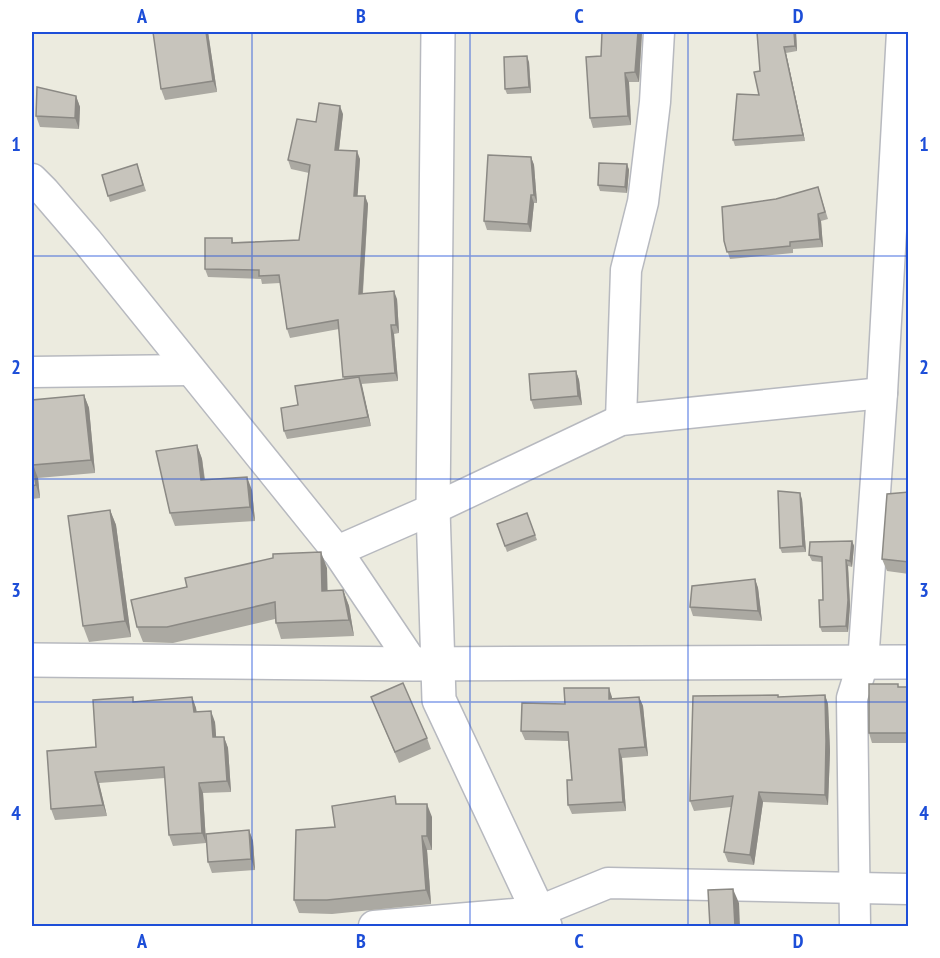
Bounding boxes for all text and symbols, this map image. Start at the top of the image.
text: A [136,3,148,29]
text: B [356,3,366,29]
text: C [574,3,584,29]
text: D [793,3,804,29]
text: 1 [11,131,21,157]
text: 1 [919,131,929,157]
text: 2 [11,354,21,380]
text: 2 [919,354,929,380]
text: 3 [11,577,21,603]
text: 3 [919,577,929,603]
text: 4 [11,800,21,826]
text: 4 [919,800,929,826]
text: A [136,928,148,954]
text: B [356,928,366,954]
text: C [574,928,584,954]
text: D [793,928,804,954]

